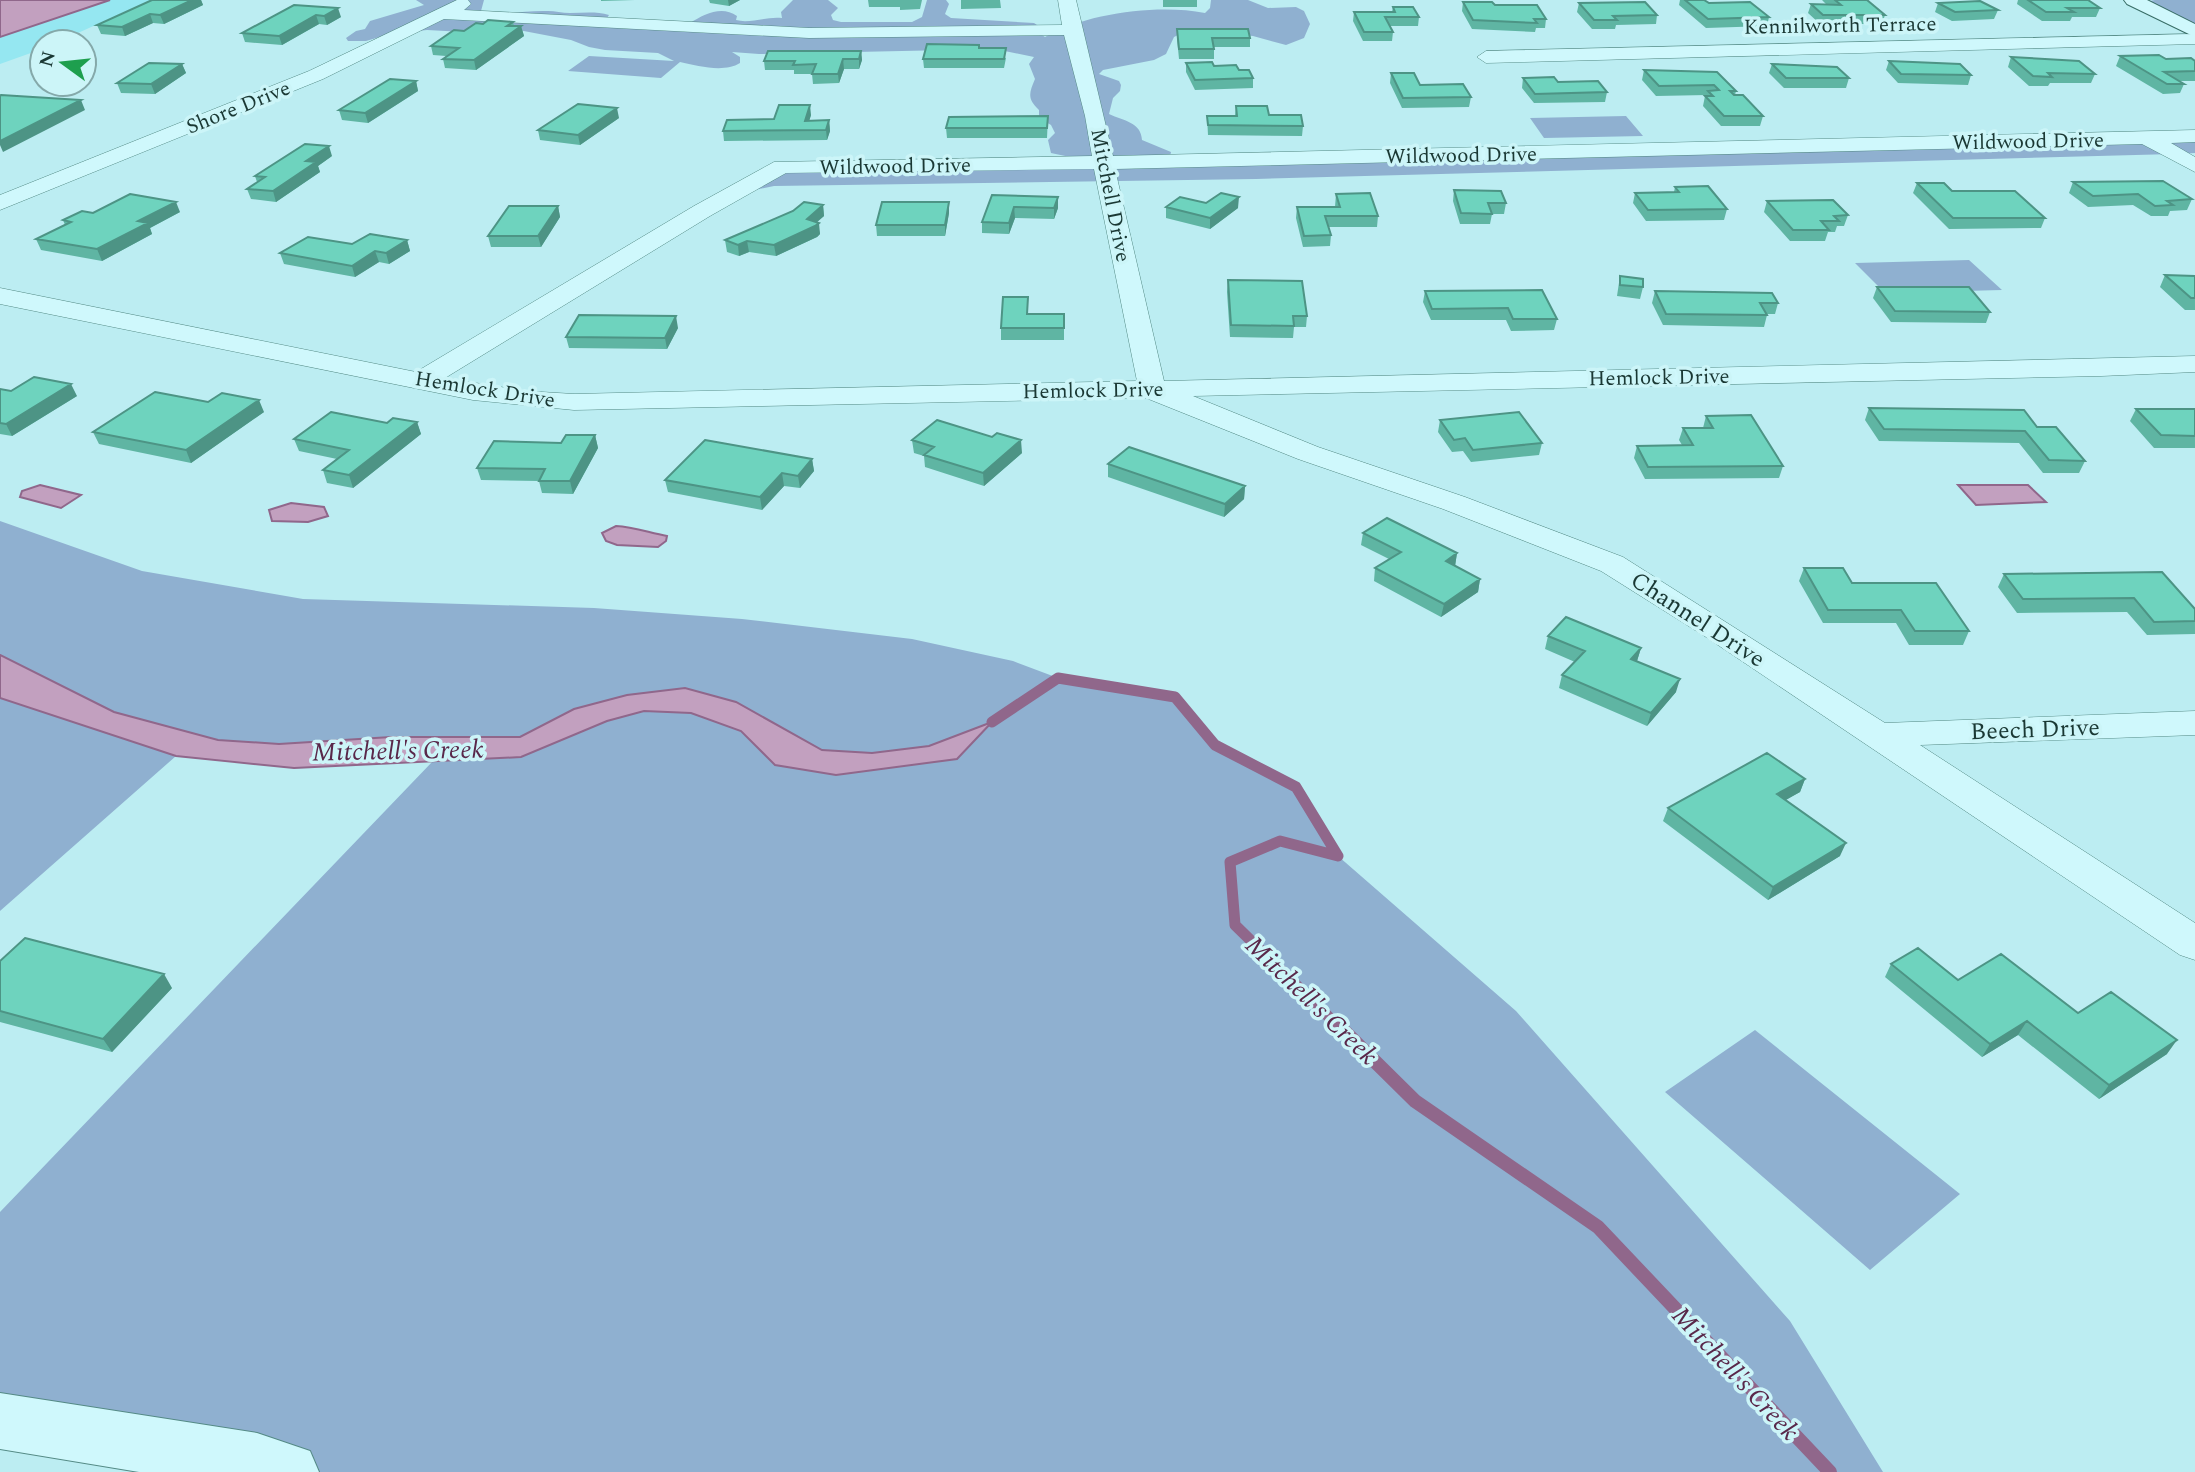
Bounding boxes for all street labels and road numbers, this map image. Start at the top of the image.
street label: Kennilworth Terrace [1743,8,1937,44]
street label: Shore Drive [181,73,295,143]
street label: Wildwood Drive [1952,125,2104,159]
street label: Mitchell Drive [1081,126,1139,265]
street label: Wildwood Drive [1385,139,1537,173]
street label: Wildwood Drive [819,150,971,184]
street label: Hemlock Drive [1588,361,1730,395]
street label: Hemlock Drive [413,363,557,417]
street label: Hemlock Drive [1022,374,1164,408]
street label: Channel Drive [1623,563,1772,677]
street label: Beech Drive [1970,710,2100,750]

